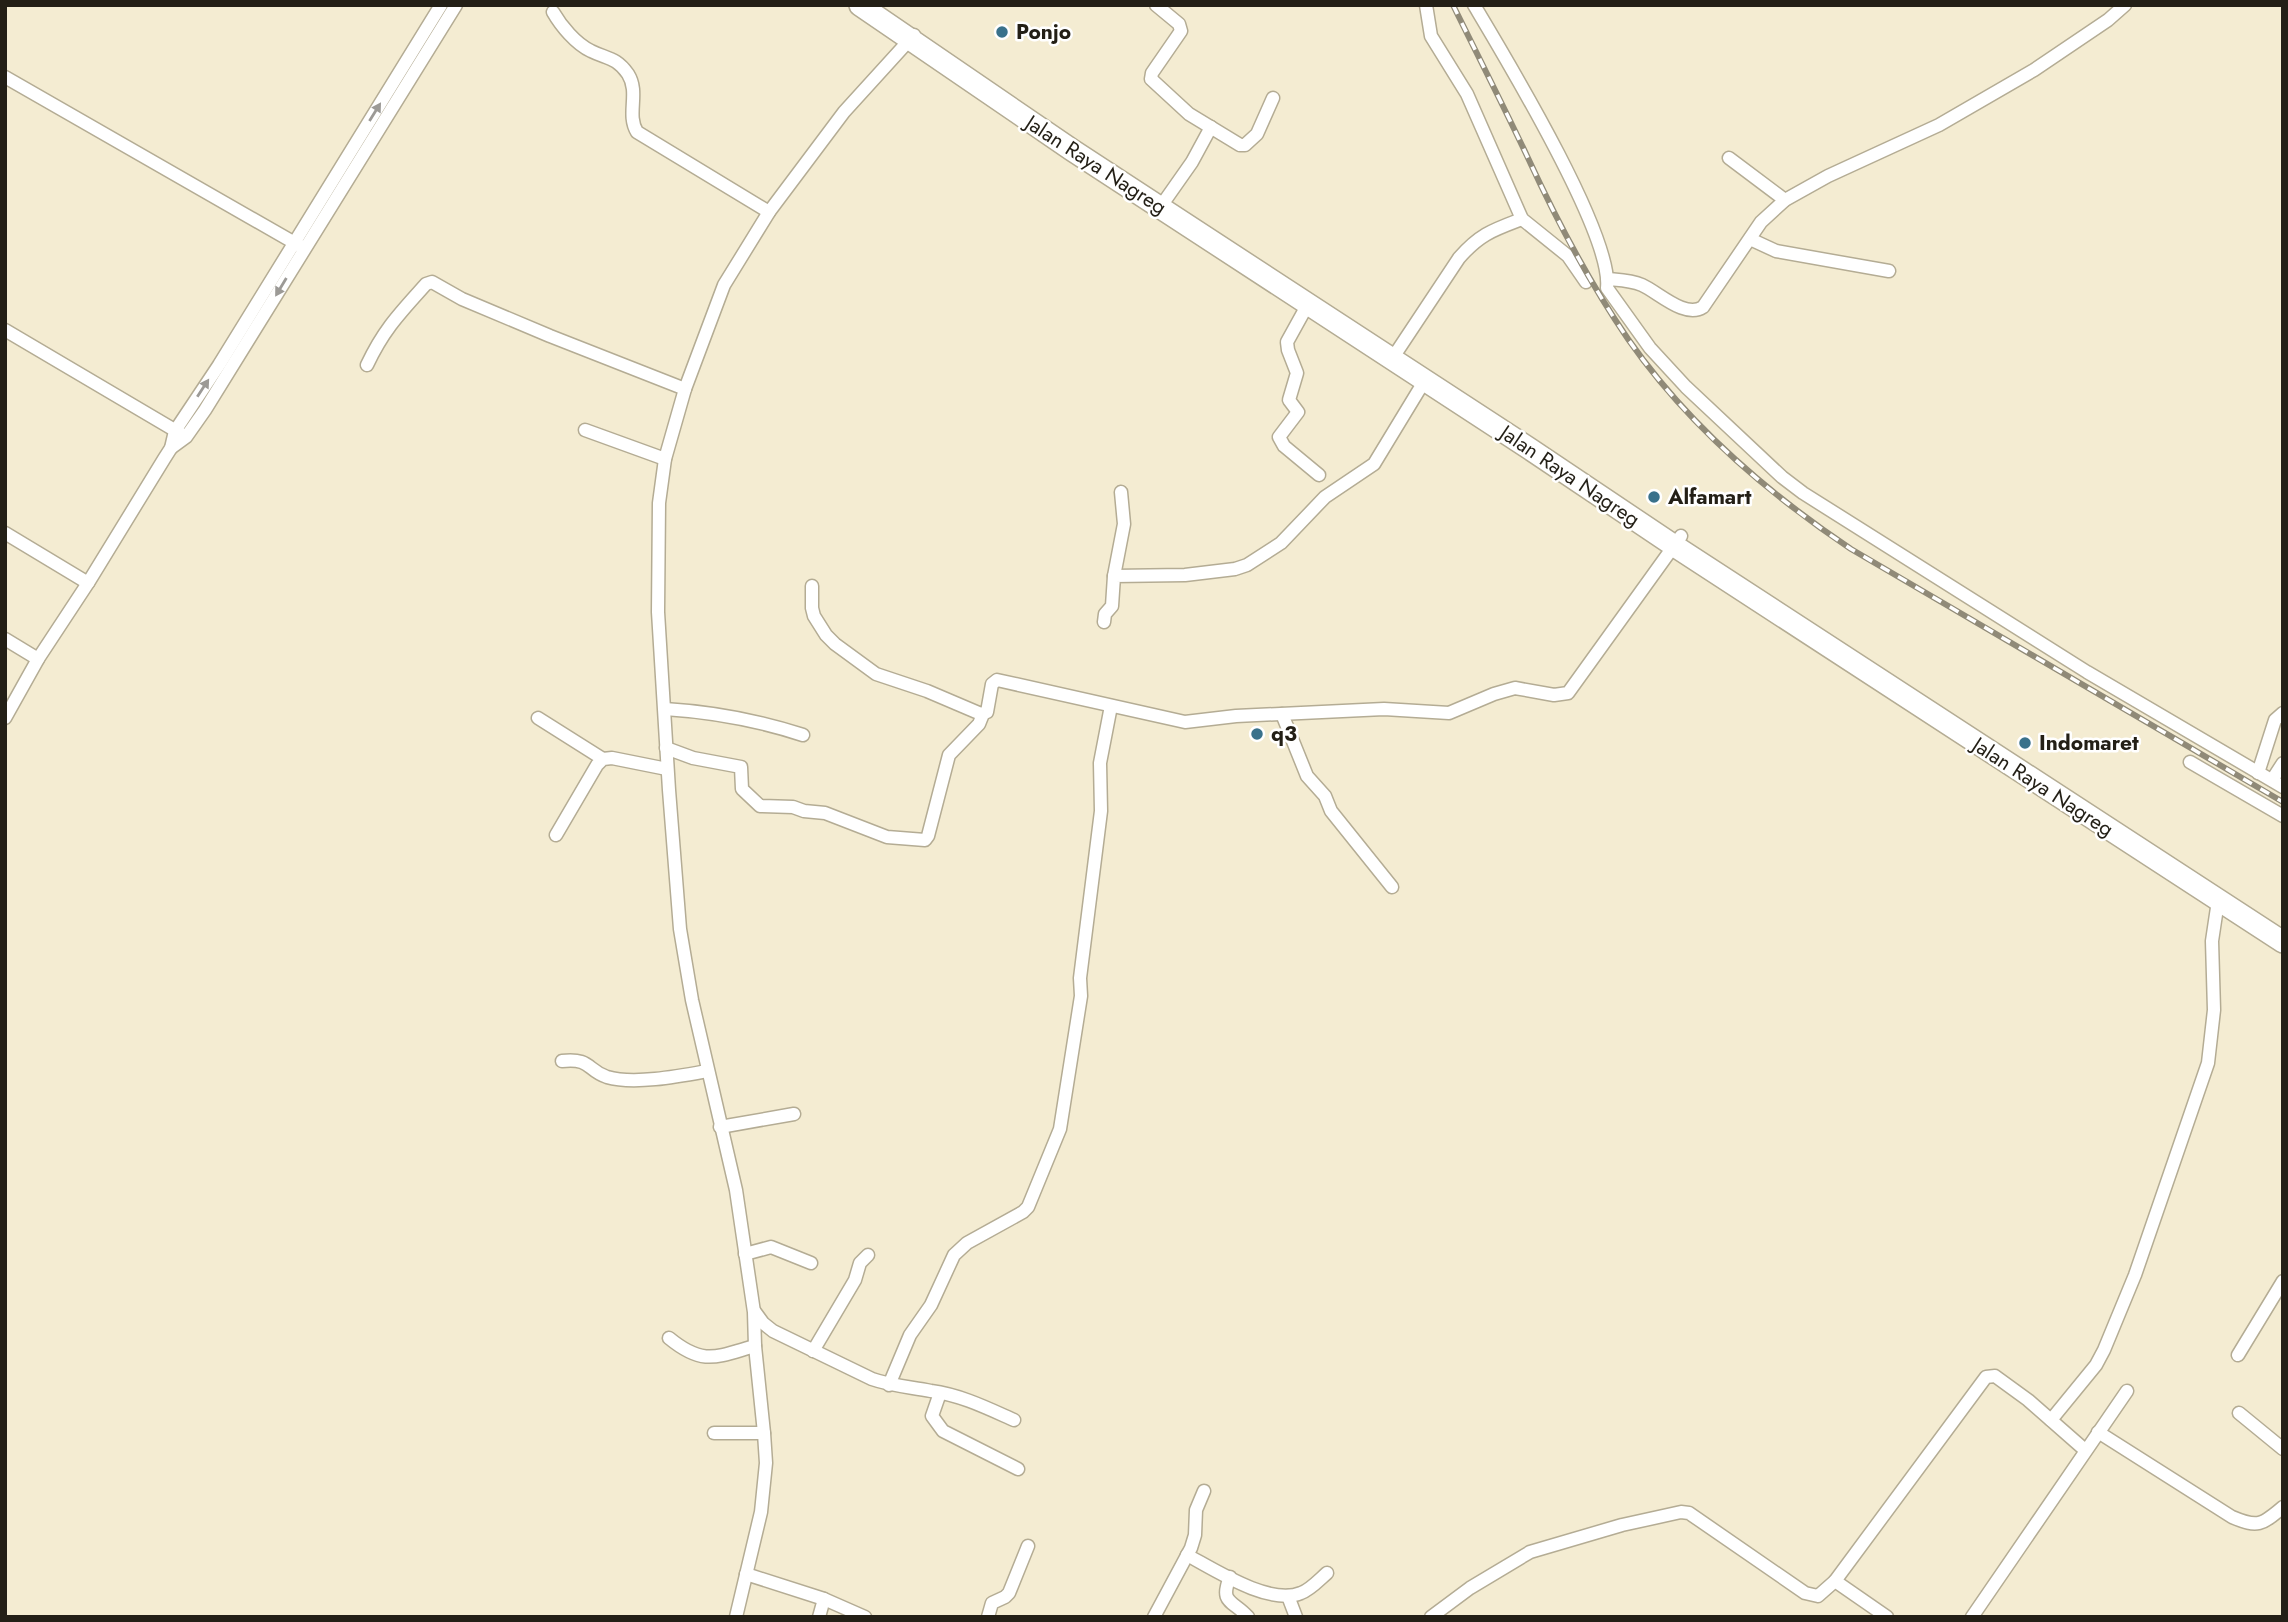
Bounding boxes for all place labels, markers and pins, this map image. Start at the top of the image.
place label: Ponjo [1016,17,1071,47]
marker: Ponjo [994,24,1010,40]
place label: Alfamart [1667,482,1752,512]
marker: Alfamart [1646,489,1662,505]
place label: q3 [1271,719,1297,749]
marker: q3 [1249,726,1265,742]
place label: Indomaret [2039,728,2139,758]
marker: Indomaret [2017,735,2033,751]

